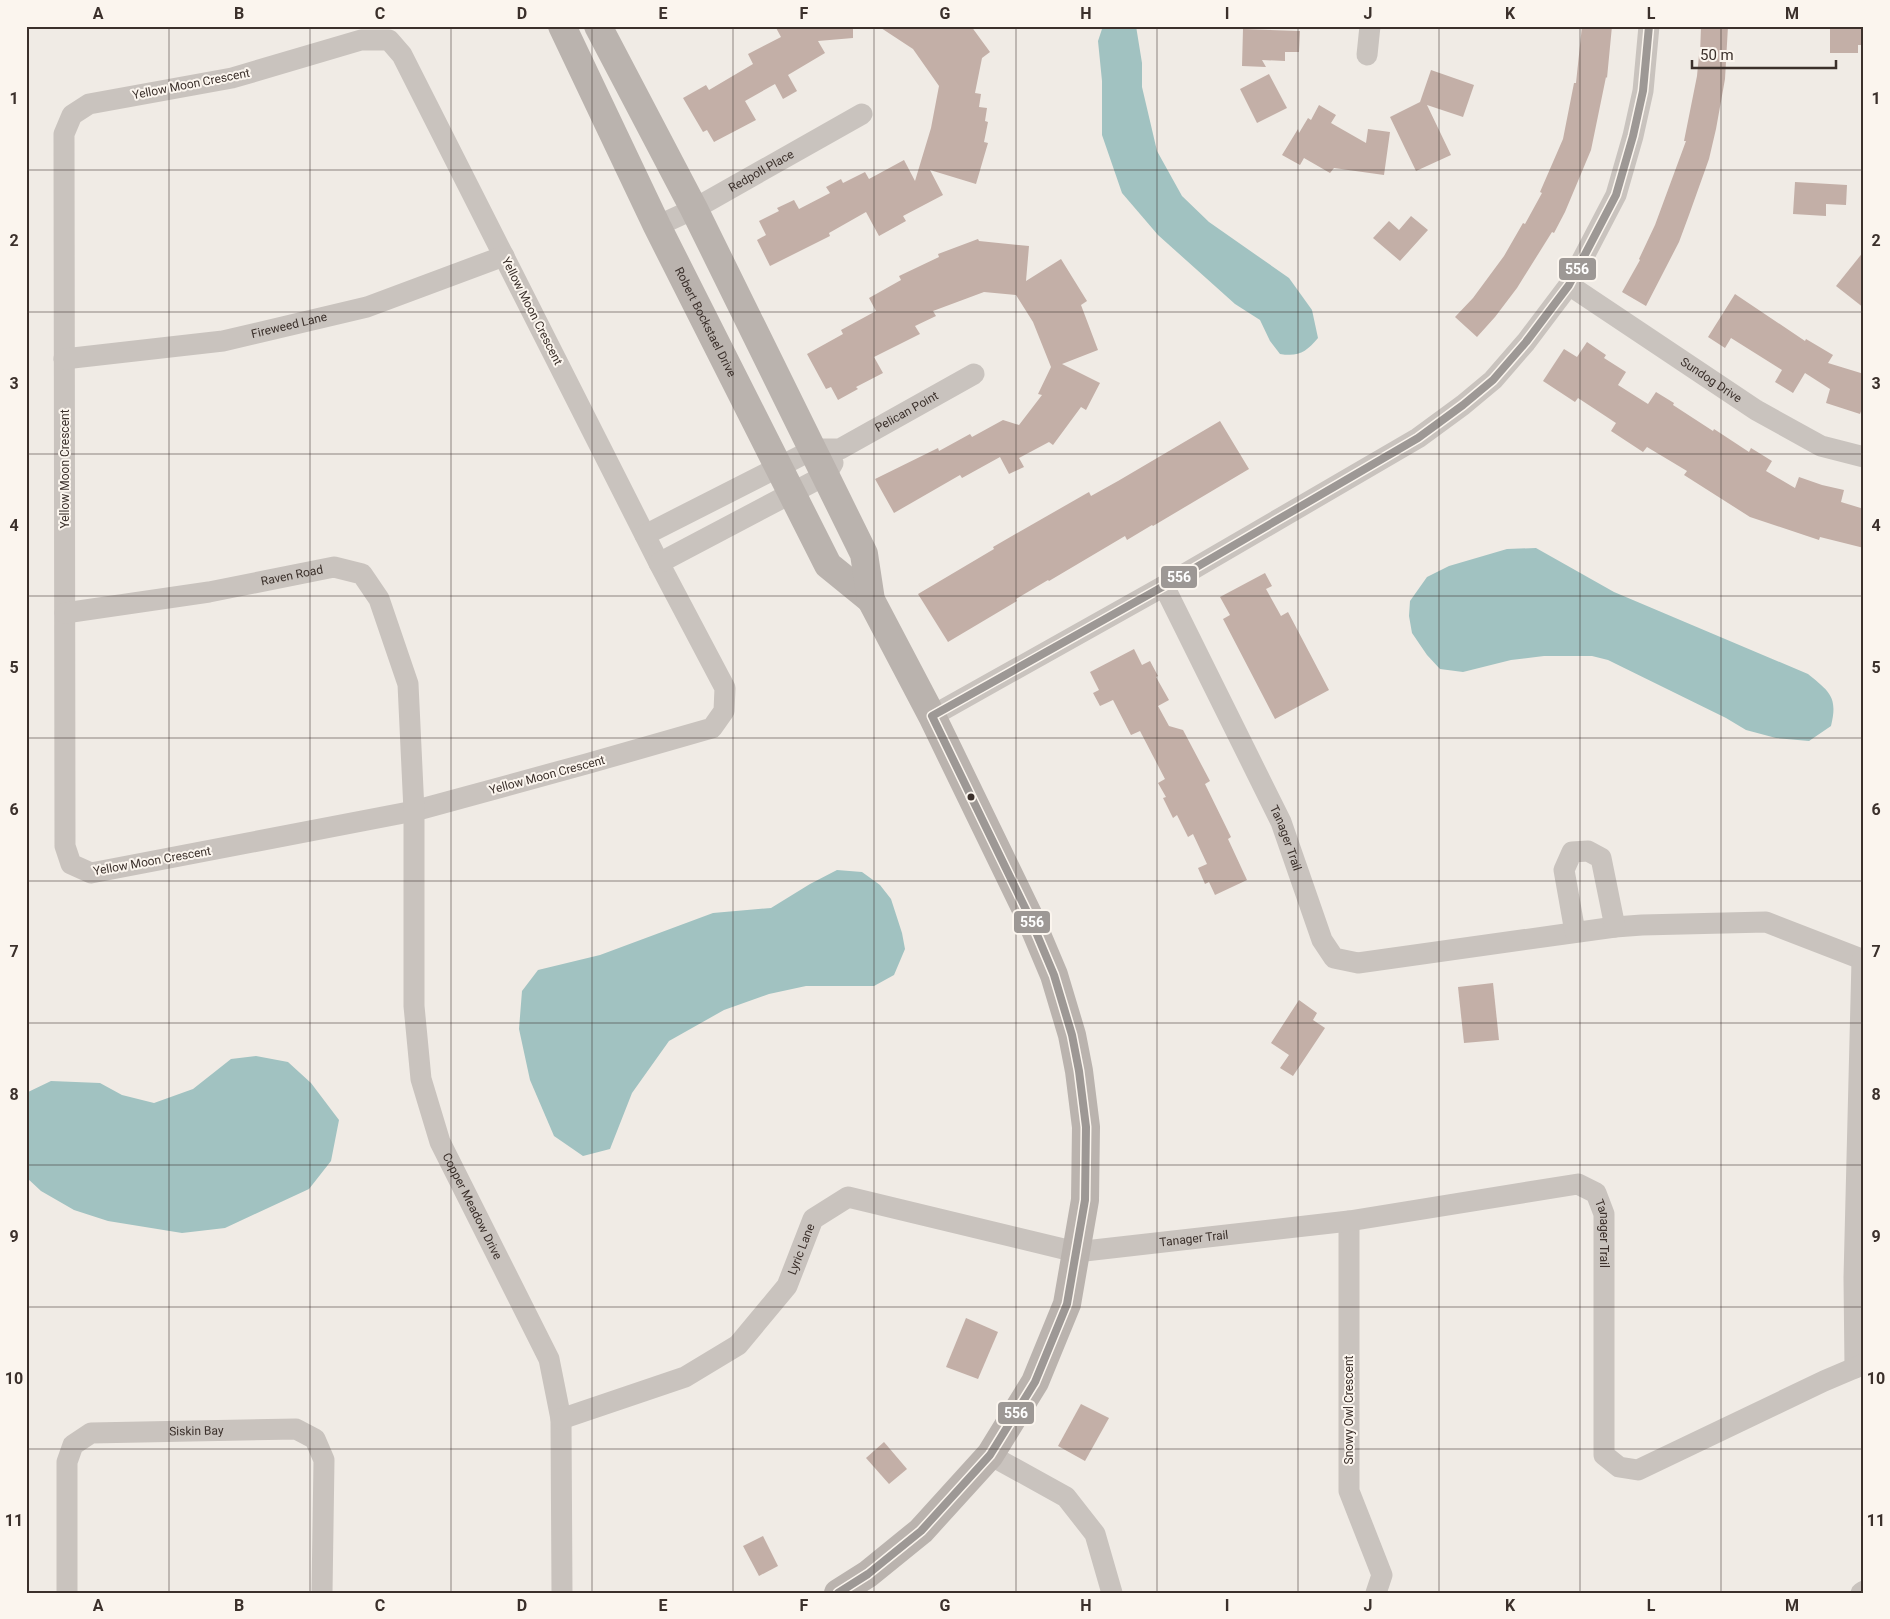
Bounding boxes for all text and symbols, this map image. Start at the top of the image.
text: A [93,4,104,23]
text: B [234,4,244,23]
text: C [375,4,385,23]
text: D [517,4,527,23]
text: E [659,4,668,23]
text: F [800,4,809,23]
text: G [940,4,951,23]
text: H [1080,4,1092,23]
text: I [1225,4,1229,23]
text: J [1364,4,1372,23]
text: K [1505,4,1516,23]
text: L [1647,4,1656,23]
text: M [1785,4,1799,23]
scale bar [1692,38,1836,70]
text: 50 m [1700,46,1734,64]
street label: Yellow Moon Crescent [131,66,251,102]
text: 1 [9,89,19,108]
text: 1 [1871,89,1881,108]
street label: Redpoll Place [726,147,796,195]
text: 2 [9,231,19,250]
text: 2 [1871,231,1881,250]
street label: Yellow Moon Crescent [499,255,565,367]
line badge: 556 [1558,257,1597,281]
text: 556 [1565,261,1589,277]
street label: Robert Bockstael Drive [672,265,739,379]
street label: Fireweed Lane [250,310,328,341]
street label: Sundog Drive [1678,355,1744,406]
text: 3 [9,374,19,393]
text: 3 [1871,374,1881,393]
street label: Pelican Point [873,388,941,435]
street label: Yellow Moon Crescent [58,409,72,529]
text: 4 [9,516,19,535]
text: 4 [1871,516,1881,535]
street label: Raven Road [259,562,324,588]
line badge: 556 [1160,565,1198,589]
text: 556 [1167,569,1191,585]
text: 5 [9,658,19,677]
text: 5 [1871,658,1881,677]
street label: Yellow Moon Crescent [488,753,606,797]
unlabelled marker [966,792,976,802]
text: 6 [9,800,19,819]
text: 6 [1871,800,1881,819]
street label: Tanager Trail [1267,803,1304,873]
street label: Yellow Moon Crescent [92,844,212,878]
line badge: 556 [1013,910,1051,934]
text: 556 [1020,914,1044,930]
text: 7 [9,942,19,961]
text: 7 [1871,942,1881,961]
text: 8 [9,1085,19,1104]
text: 8 [1871,1085,1881,1104]
street label: Copper Meadow Drive [440,1150,505,1262]
street label: Tanager Trail [1592,1197,1611,1268]
street label: Lyric Lane [785,1222,818,1277]
text: 9 [9,1227,19,1246]
text: 9 [1871,1227,1881,1246]
street label: Tanager Trail [1159,1228,1229,1249]
street label: Snowy Owl Crescent [1342,1355,1356,1464]
text: 10 [5,1369,23,1388]
text: 10 [1867,1369,1885,1388]
line badge: 556 [997,1401,1035,1425]
text: 556 [1004,1405,1028,1421]
street label: Siskin Bay [169,1423,224,1438]
text: 11 [5,1511,23,1530]
text: 11 [1867,1511,1885,1530]
text: A [93,1596,104,1615]
text: B [234,1596,244,1615]
text: C [375,1596,385,1615]
text: D [517,1596,527,1615]
text: E [659,1596,668,1615]
text: F [800,1596,809,1615]
text: G [940,1596,951,1615]
text: H [1080,1596,1092,1615]
text: I [1225,1596,1229,1615]
text: J [1364,1596,1372,1615]
text: K [1505,1596,1516,1615]
text: L [1647,1596,1656,1615]
text: M [1785,1596,1799,1615]

